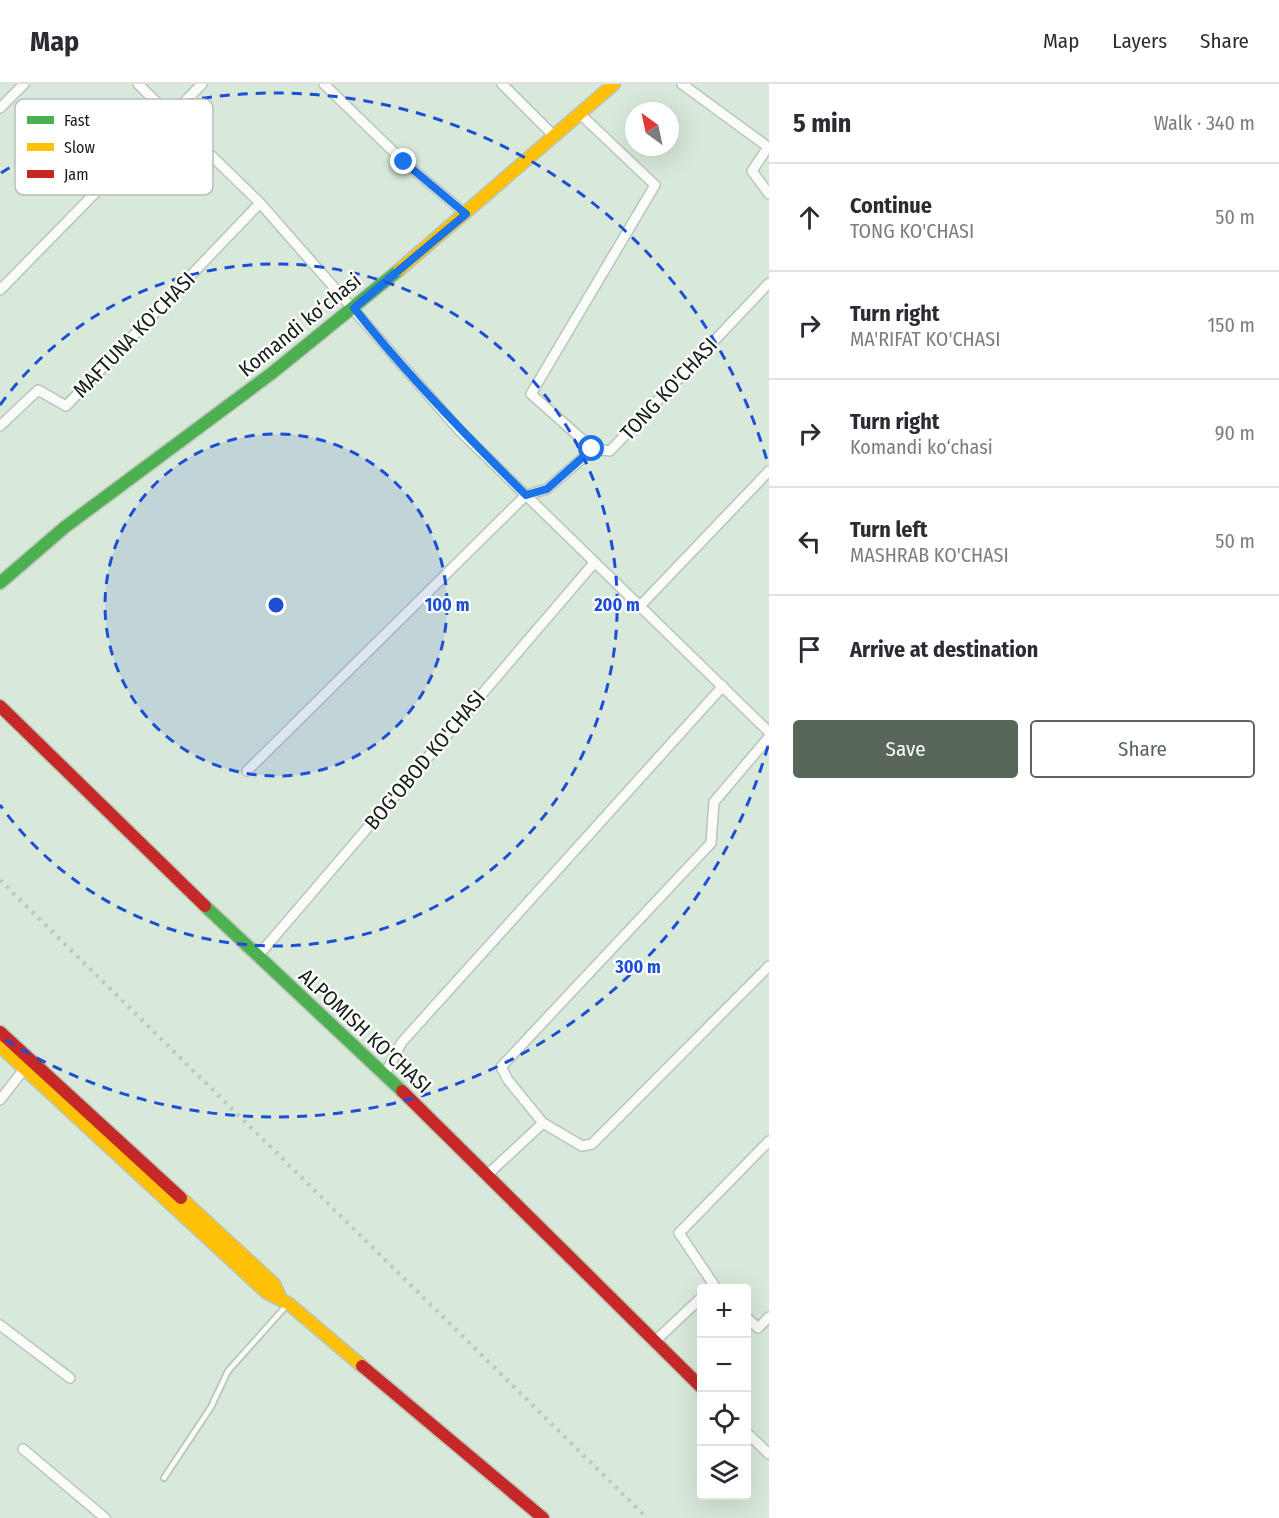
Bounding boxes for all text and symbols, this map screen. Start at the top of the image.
text: Map [30,25,79,58]
text: Map [1043,28,1079,54]
text: Layers [1112,28,1167,54]
text: Share [1200,28,1249,54]
legend [15,99,213,195]
north arrow [625,102,679,156]
text: 5 min [793,108,851,139]
text: Fast [64,111,91,130]
text: Walk · 340 m [1154,111,1255,135]
text: Slow [64,138,95,157]
route end [390,148,416,174]
text: Jam [64,165,89,184]
text: Continue [850,192,932,219]
icon: ahead [793,201,826,234]
text: 50 m [1215,205,1255,229]
text: TONG KO'CHASI [850,219,974,243]
street label: MAFTUNA KO'CHASI [67,267,201,403]
street label: Komandi ko‘chasi [234,268,366,382]
text: Turn right [850,300,939,327]
icon: right [793,309,826,342]
text: 150 m [1208,313,1255,337]
text: MA'RIFAT KO'CHASI [850,327,1000,351]
street label: TONG KO'CHASI [615,332,723,446]
text: Turn right [850,408,939,435]
icon: right [793,417,826,450]
text: 90 m [1215,421,1255,445]
route start [578,435,604,461]
text: Komandi ko‘chasi [850,435,993,459]
text: Turn left [850,516,928,543]
icon: left [793,525,826,558]
text: 50 m [1215,529,1255,553]
text: MASHRAB KO'CHASI [850,543,1009,567]
text: 100 m [425,594,469,616]
text: 200 m [593,594,640,616]
centre of rings [266,595,286,615]
icon: arrive [793,633,826,666]
text: Arrive at destination [850,636,1038,663]
street label: BOG'OBOD KO'CHASI [359,685,491,835]
button: Save [793,720,1018,778]
button: Share [1030,720,1255,778]
text: 300 m [614,956,661,978]
street label: ALPOMISH KO'CHASI [293,963,437,1099]
map controls [697,1284,751,1500]
button: + [697,1284,751,1338]
button: − [697,1338,751,1392]
button: locate [697,1392,751,1446]
button: layers [697,1446,751,1500]

